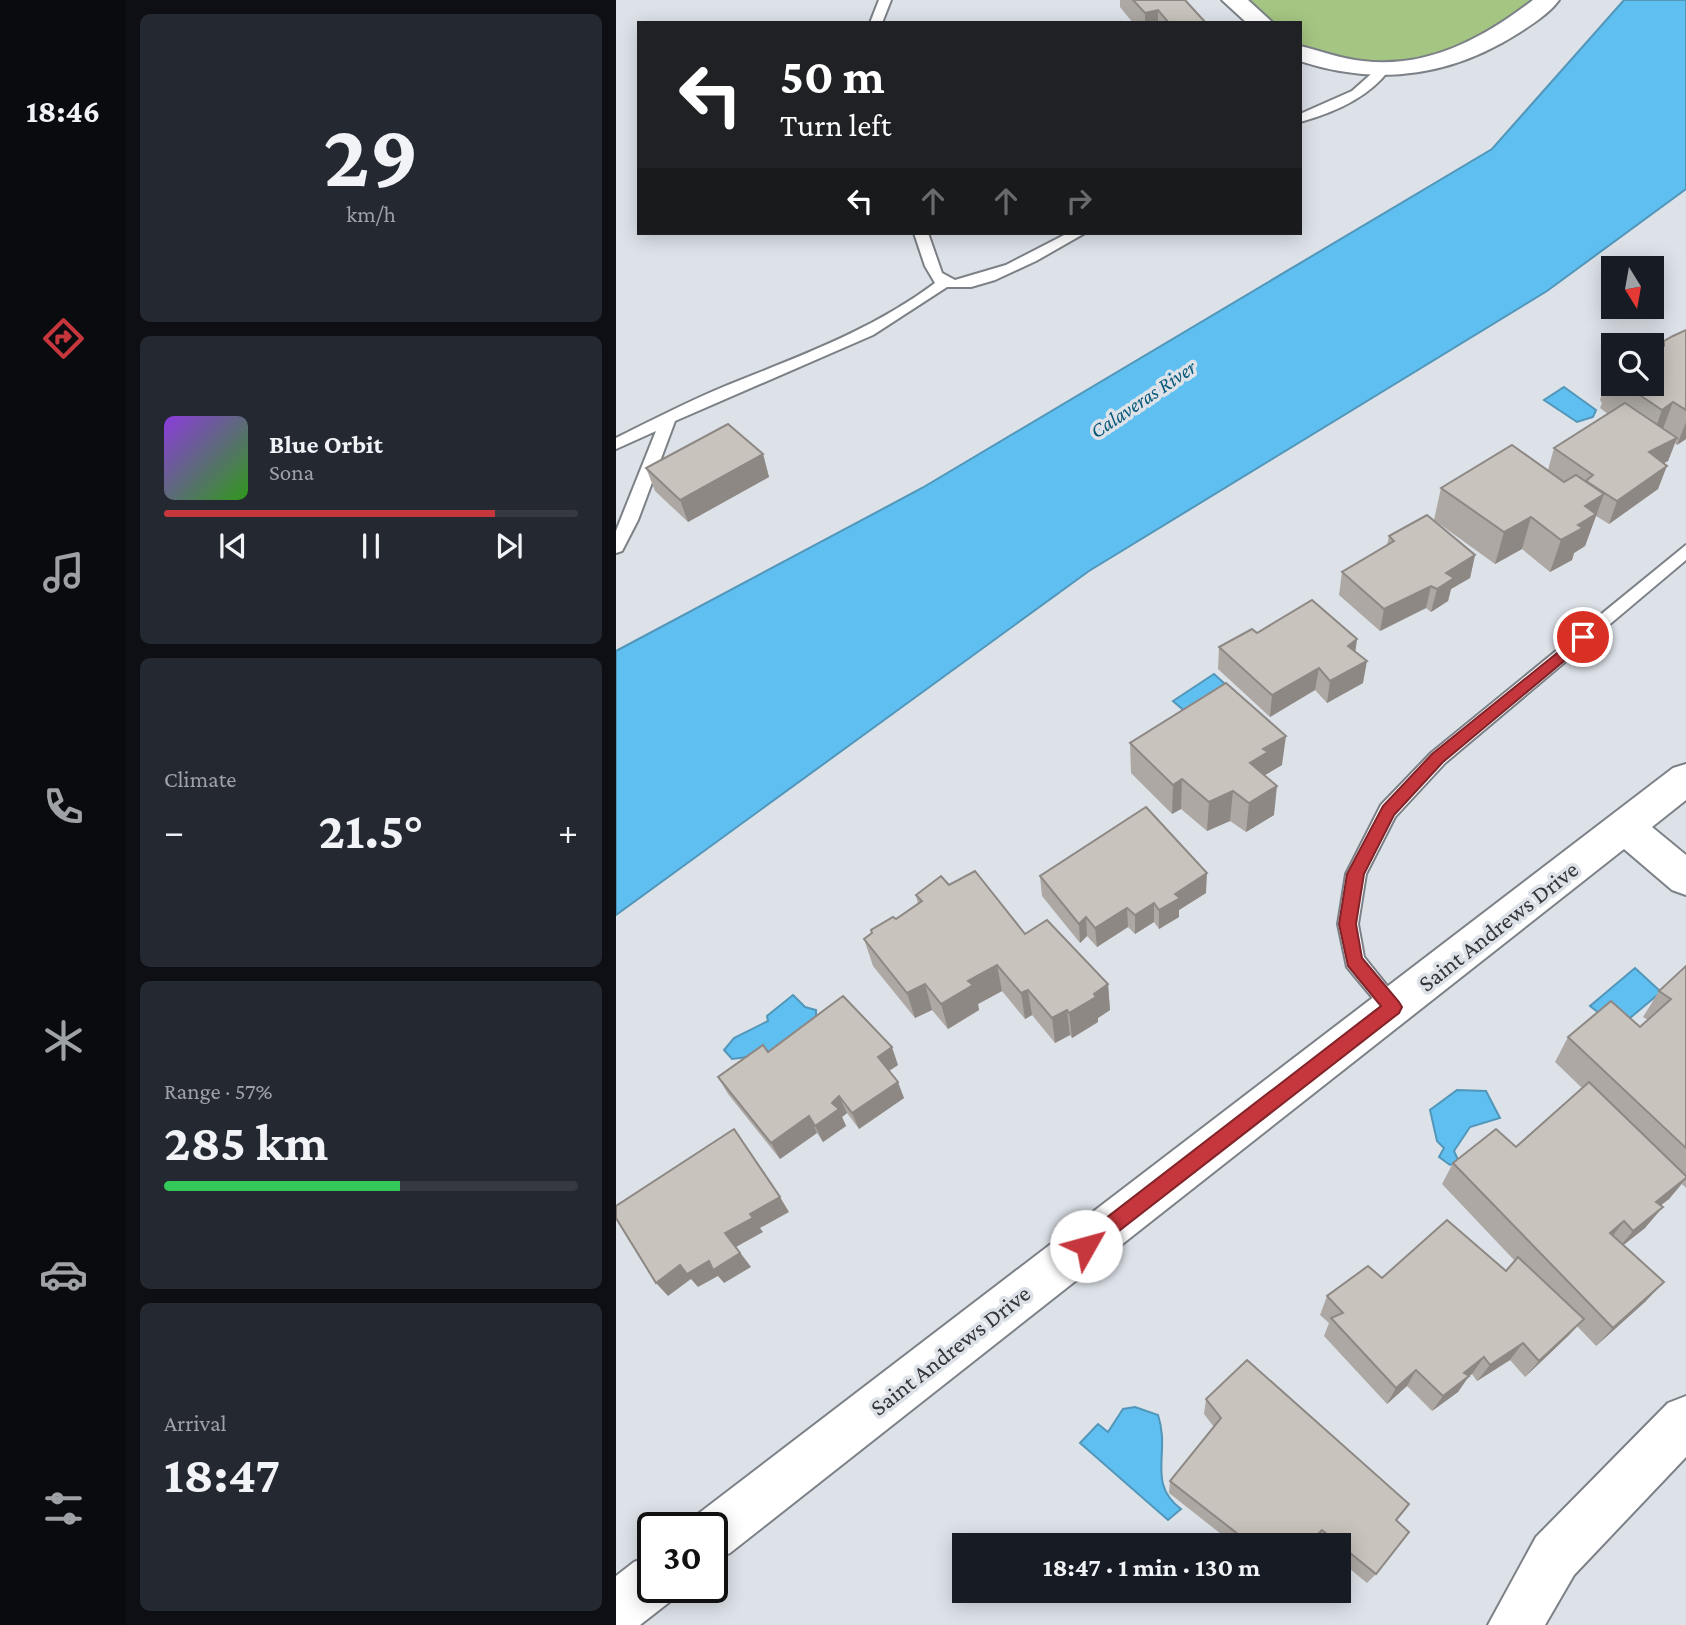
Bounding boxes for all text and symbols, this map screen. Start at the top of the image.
icon: left [665,49,756,140]
text: 50 m [780,49,885,104]
text: 18:46 [26,93,100,129]
text: 29 [323,104,419,206]
text: Turn left [780,107,891,143]
icon: left [841,182,879,220]
icon: ahead [914,182,952,220]
icon: ahead [987,182,1025,220]
icon: right [1060,182,1098,220]
text: km/h [346,201,396,227]
north arrow [1601,256,1664,318]
map controls [1601,256,1664,396]
icon: directions [39,314,88,363]
button: search [1601,333,1664,396]
water label: Calaveras River [1086,355,1201,443]
text: Blue Orbit [269,430,383,459]
text: Sona [269,459,314,485]
icon: previous [214,527,252,565]
icon: pause [352,527,390,565]
icon: next [490,527,528,565]
icon: music [39,548,88,597]
pin [1553,607,1613,667]
icon: arrive [1564,618,1602,656]
text: Climate [164,766,236,792]
icon: phone [39,782,88,831]
text: 21.5° [319,801,424,859]
text: − [164,810,184,852]
text: + [558,810,578,852]
street label: Saint Andrews Drive [1413,855,1583,997]
icon: climate [39,1016,88,1065]
text: Range · 57% [164,1078,273,1104]
text: 285 km [164,1113,328,1171]
position arrow [1049,1209,1123,1283]
icon: car [39,1250,88,1299]
street label: Saint Andrews Drive [865,1279,1035,1421]
text: Arrival [164,1410,227,1436]
text: 18:47 [164,1445,280,1503]
icon: filters [39,1484,88,1533]
speed limit sign: 30 [637,1512,728,1603]
text: 18:47 · 1 min · 130 m [1043,1553,1260,1582]

